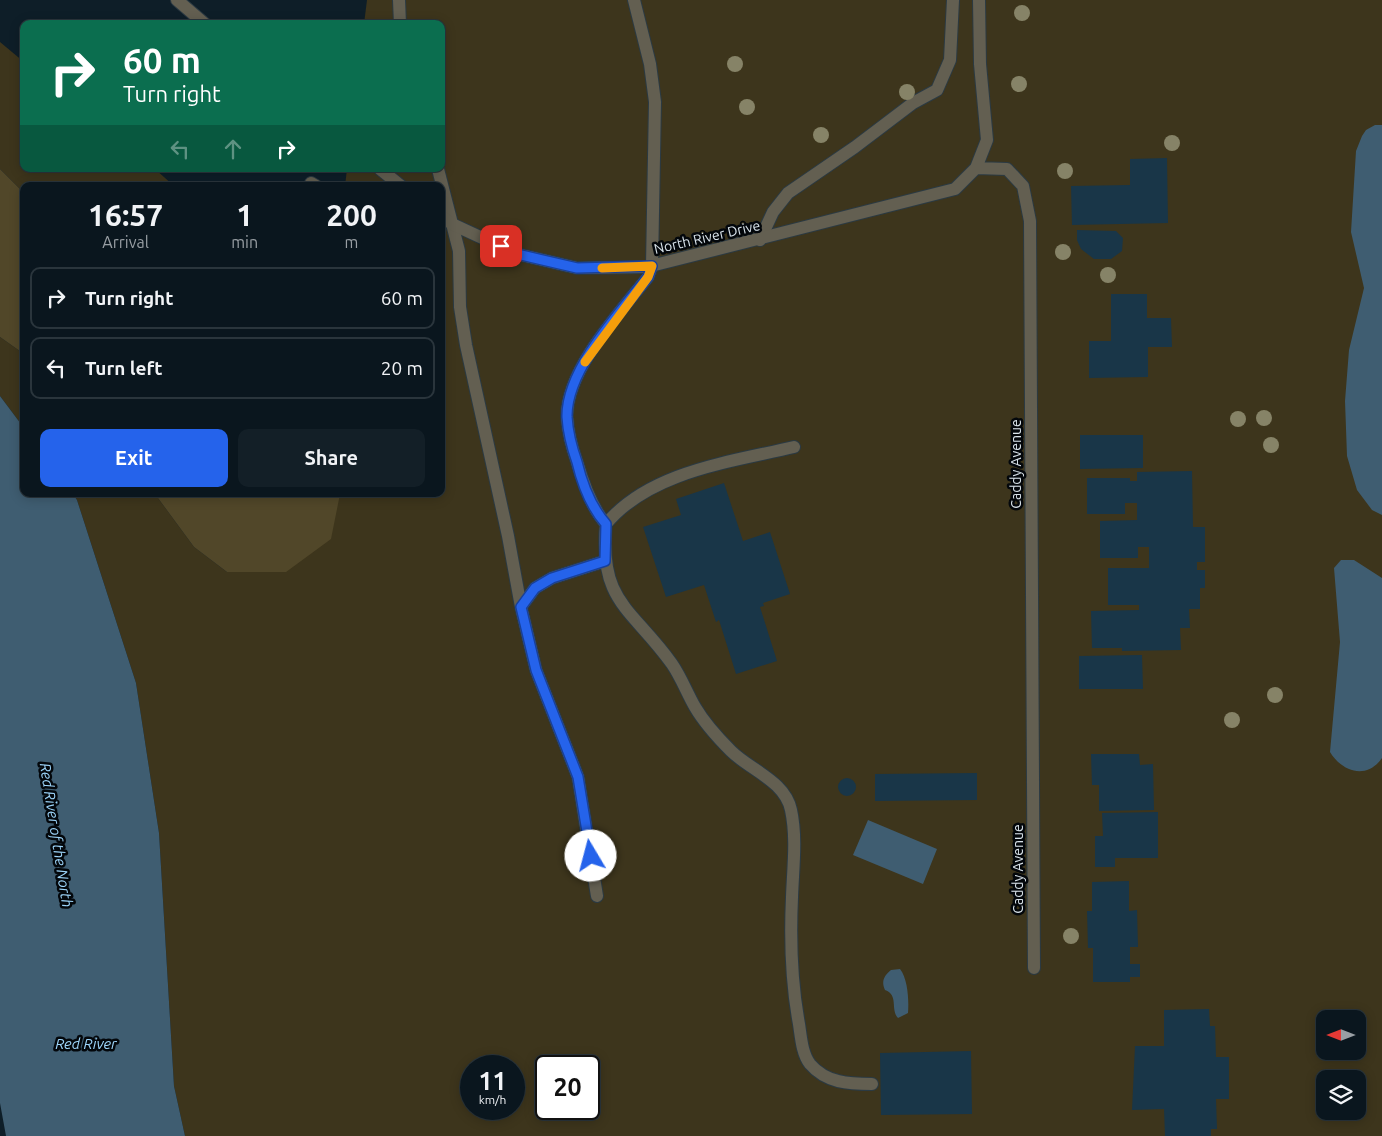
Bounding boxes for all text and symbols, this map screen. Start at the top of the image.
icon: right [40,40,105,105]
text: 60 m [123,40,201,80]
text: Turn right [123,81,221,106]
icon: left [166,135,194,163]
icon: ahead [219,135,247,163]
icon: right [272,135,300,163]
text: 16:57 [88,198,163,232]
text: 1 [236,198,253,232]
text: 200 [326,198,377,232]
street label: North River Drive [652,217,762,257]
pin [480,225,522,267]
icon: arrive [487,232,515,260]
text: Arrival [102,233,149,251]
text: min [231,233,258,251]
text: m [345,233,358,251]
icon: right [42,284,70,312]
text: Turn right [85,287,173,309]
text: 60 m [381,287,423,309]
icon: left [42,354,70,382]
text: Turn left [85,357,163,379]
text: 20 m [381,357,423,379]
street label: Caddy Avenue [1008,419,1024,509]
button: Exit [40,429,228,487]
button: Share [238,429,425,487]
water label: Red River of the North [37,761,76,908]
street label: Caddy Avenue [1010,824,1026,914]
position arrow [564,829,616,881]
north arrow [1316,1010,1366,1060]
map controls [1316,1010,1366,1120]
water label: Red River [55,1035,118,1052]
speed limit sign: 20 [535,1055,600,1120]
text: 11 [478,1067,507,1095]
button: layers [1316,1070,1366,1120]
text: km/h [479,1093,506,1106]

